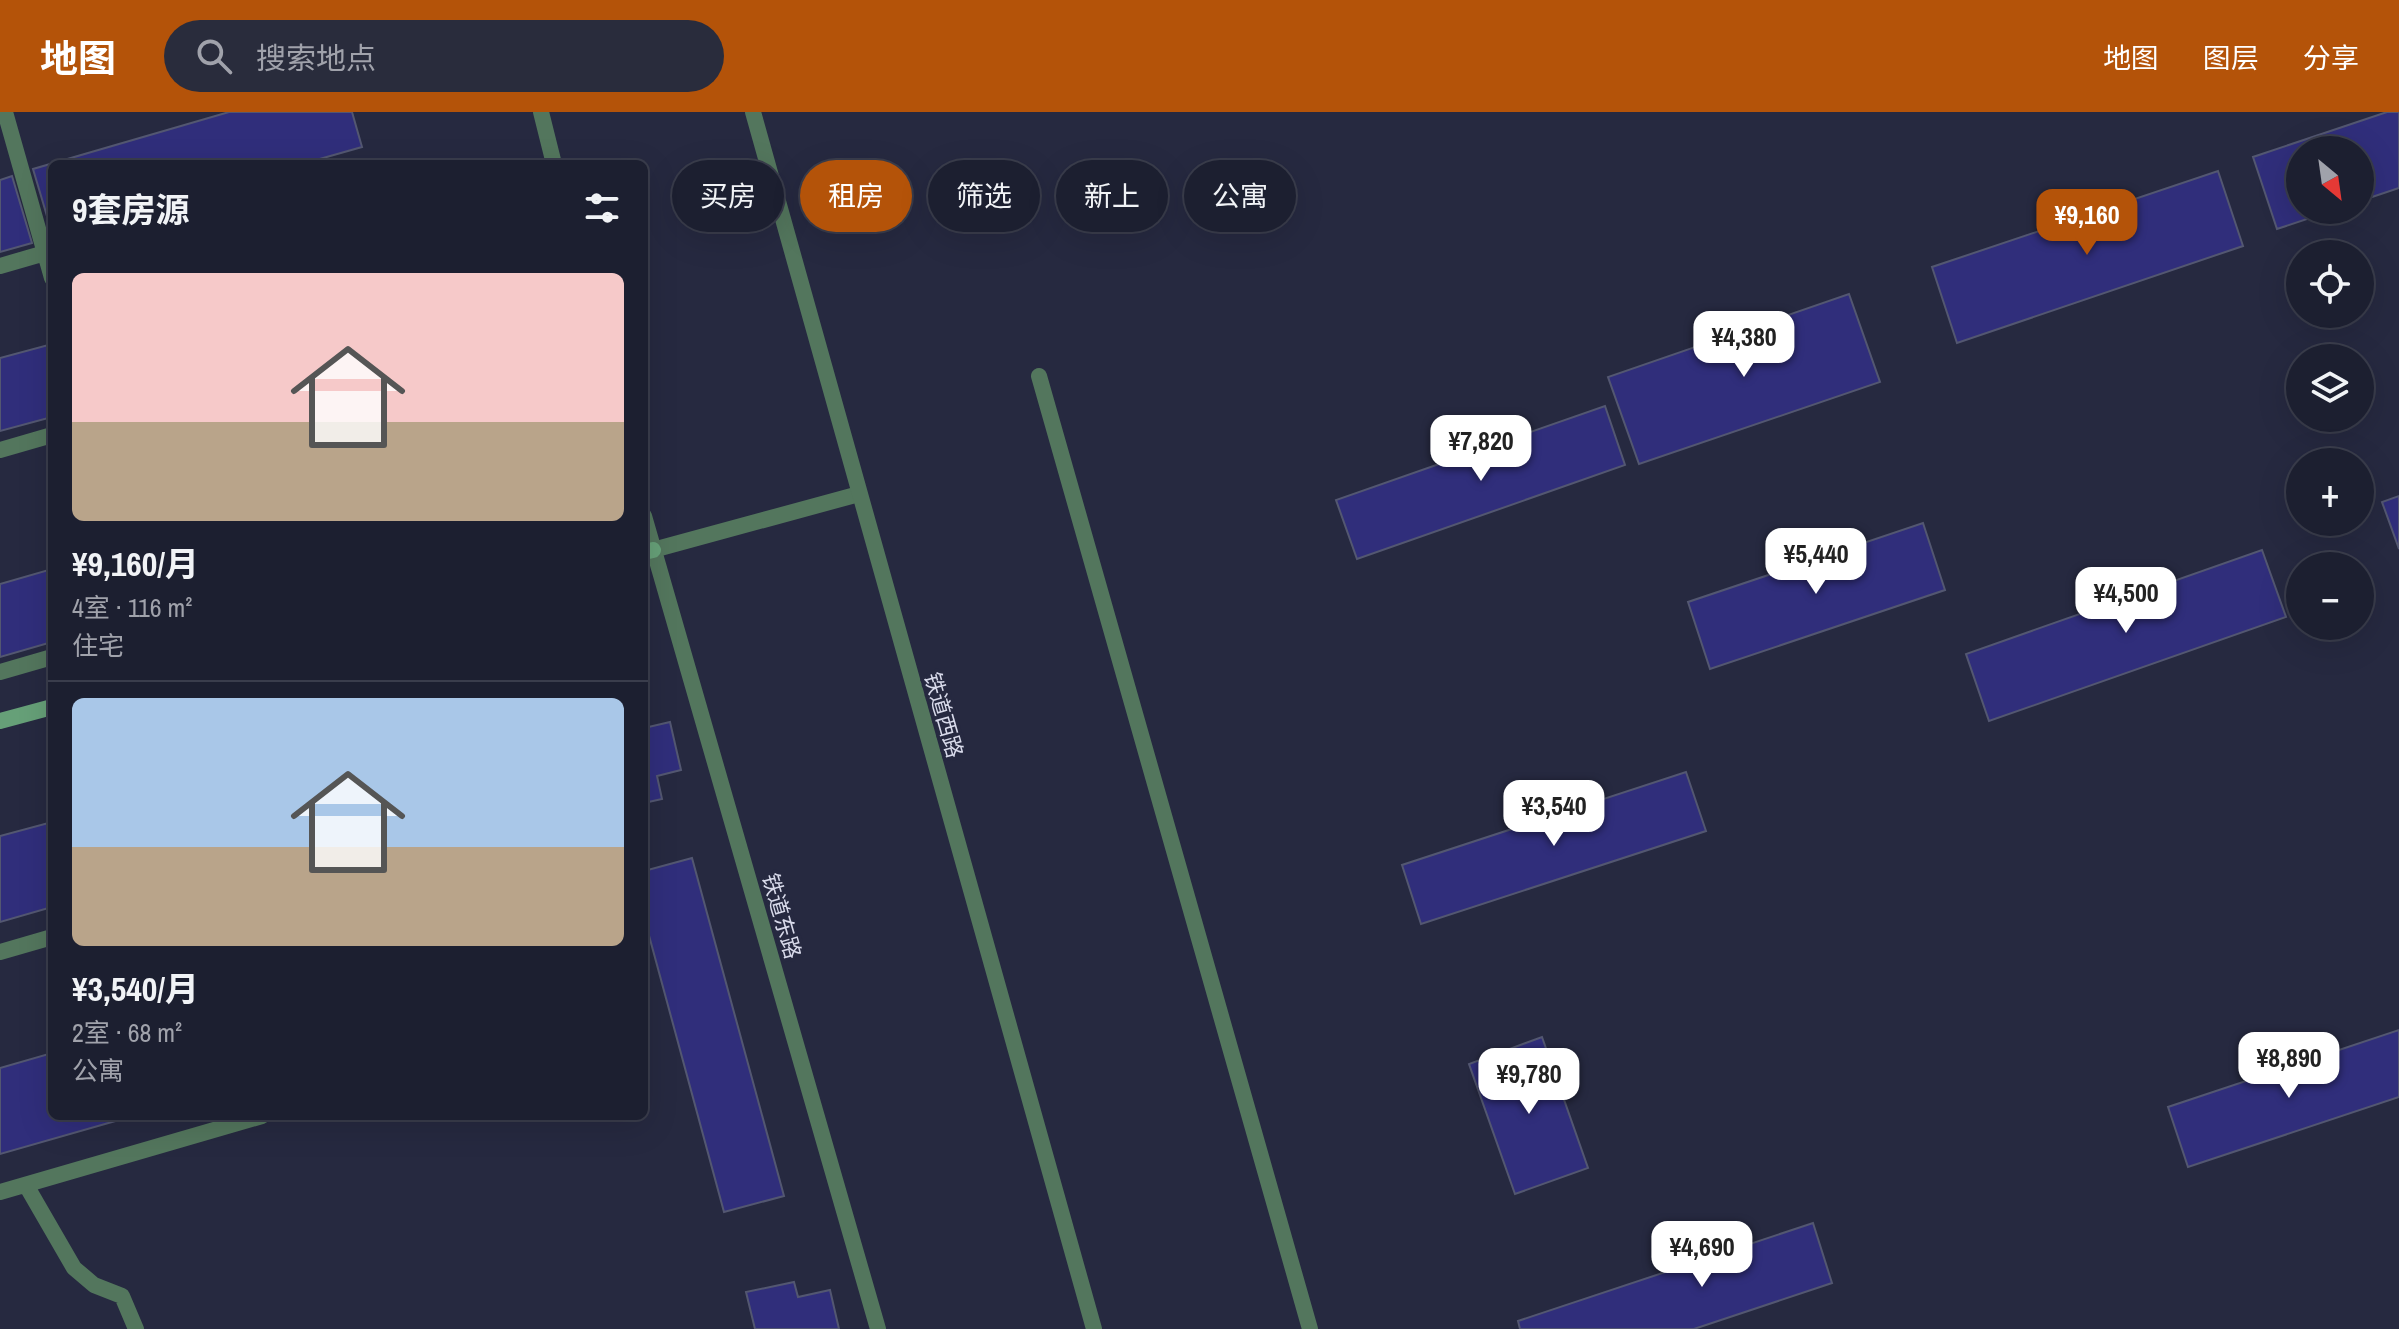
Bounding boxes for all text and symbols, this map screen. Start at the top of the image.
search box [164,20,724,92]
text: 地图 [40,33,116,84]
icon: search [192,34,236,78]
text: 搜索地点 [256,38,376,78]
text: 地图 [2103,39,2159,77]
text: 图层 [2203,39,2259,77]
text: 分享 [2303,39,2359,77]
north arrow [2286,136,2374,224]
map controls [2286,136,2374,640]
chip: 买房 [672,160,784,232]
chip: 租房 [800,160,912,232]
chip: 筛选 [928,160,1040,232]
chip: 新上 [1056,160,1168,232]
chip: 公寓 [1184,160,1296,232]
icon: filters [580,186,624,230]
text: 9套房源 [72,187,190,233]
pin: ¥9,160 [2022,189,2152,257]
text: ¥9,160 [2054,197,2120,232]
button: locate [2286,240,2374,328]
pin: ¥4,380 [1679,311,1809,379]
text: ¥4,380 [1711,319,1777,354]
icon: home [276,325,420,469]
button: layers [2286,344,2374,432]
pin: ¥7,820 [1416,415,1546,483]
text: ¥7,820 [1448,423,1514,458]
button: + [2286,448,2374,536]
pin: ¥5,440 [1751,528,1881,596]
text: ¥5,440 [1783,536,1849,571]
text: ¥9,160/月 [72,541,199,587]
button: − [2286,552,2374,640]
pin: ¥4,500 [2061,567,2191,635]
text: ¥4,500 [2093,575,2159,610]
text: 4室 · 116 m² [72,590,192,625]
text: 住宅 [72,628,124,663]
street label: 铁道西路 [917,669,971,761]
icon: home [276,750,420,894]
pin: ¥3,540 [1489,780,1619,848]
text: ¥3,540 [1521,788,1587,823]
street label: 铁道东路 [755,870,809,962]
text: ¥3,540/月 [72,966,199,1012]
text: 2室 · 68 m² [72,1015,182,1050]
pin: ¥8,890 [2224,1032,2354,1100]
text: ¥8,890 [2256,1040,2322,1075]
pin: ¥9,780 [1464,1048,1594,1116]
text: 公寓 [72,1053,124,1088]
text: ¥9,780 [1496,1056,1562,1091]
pin: ¥4,690 [1637,1221,1767,1289]
text: ¥4,690 [1669,1229,1735,1264]

